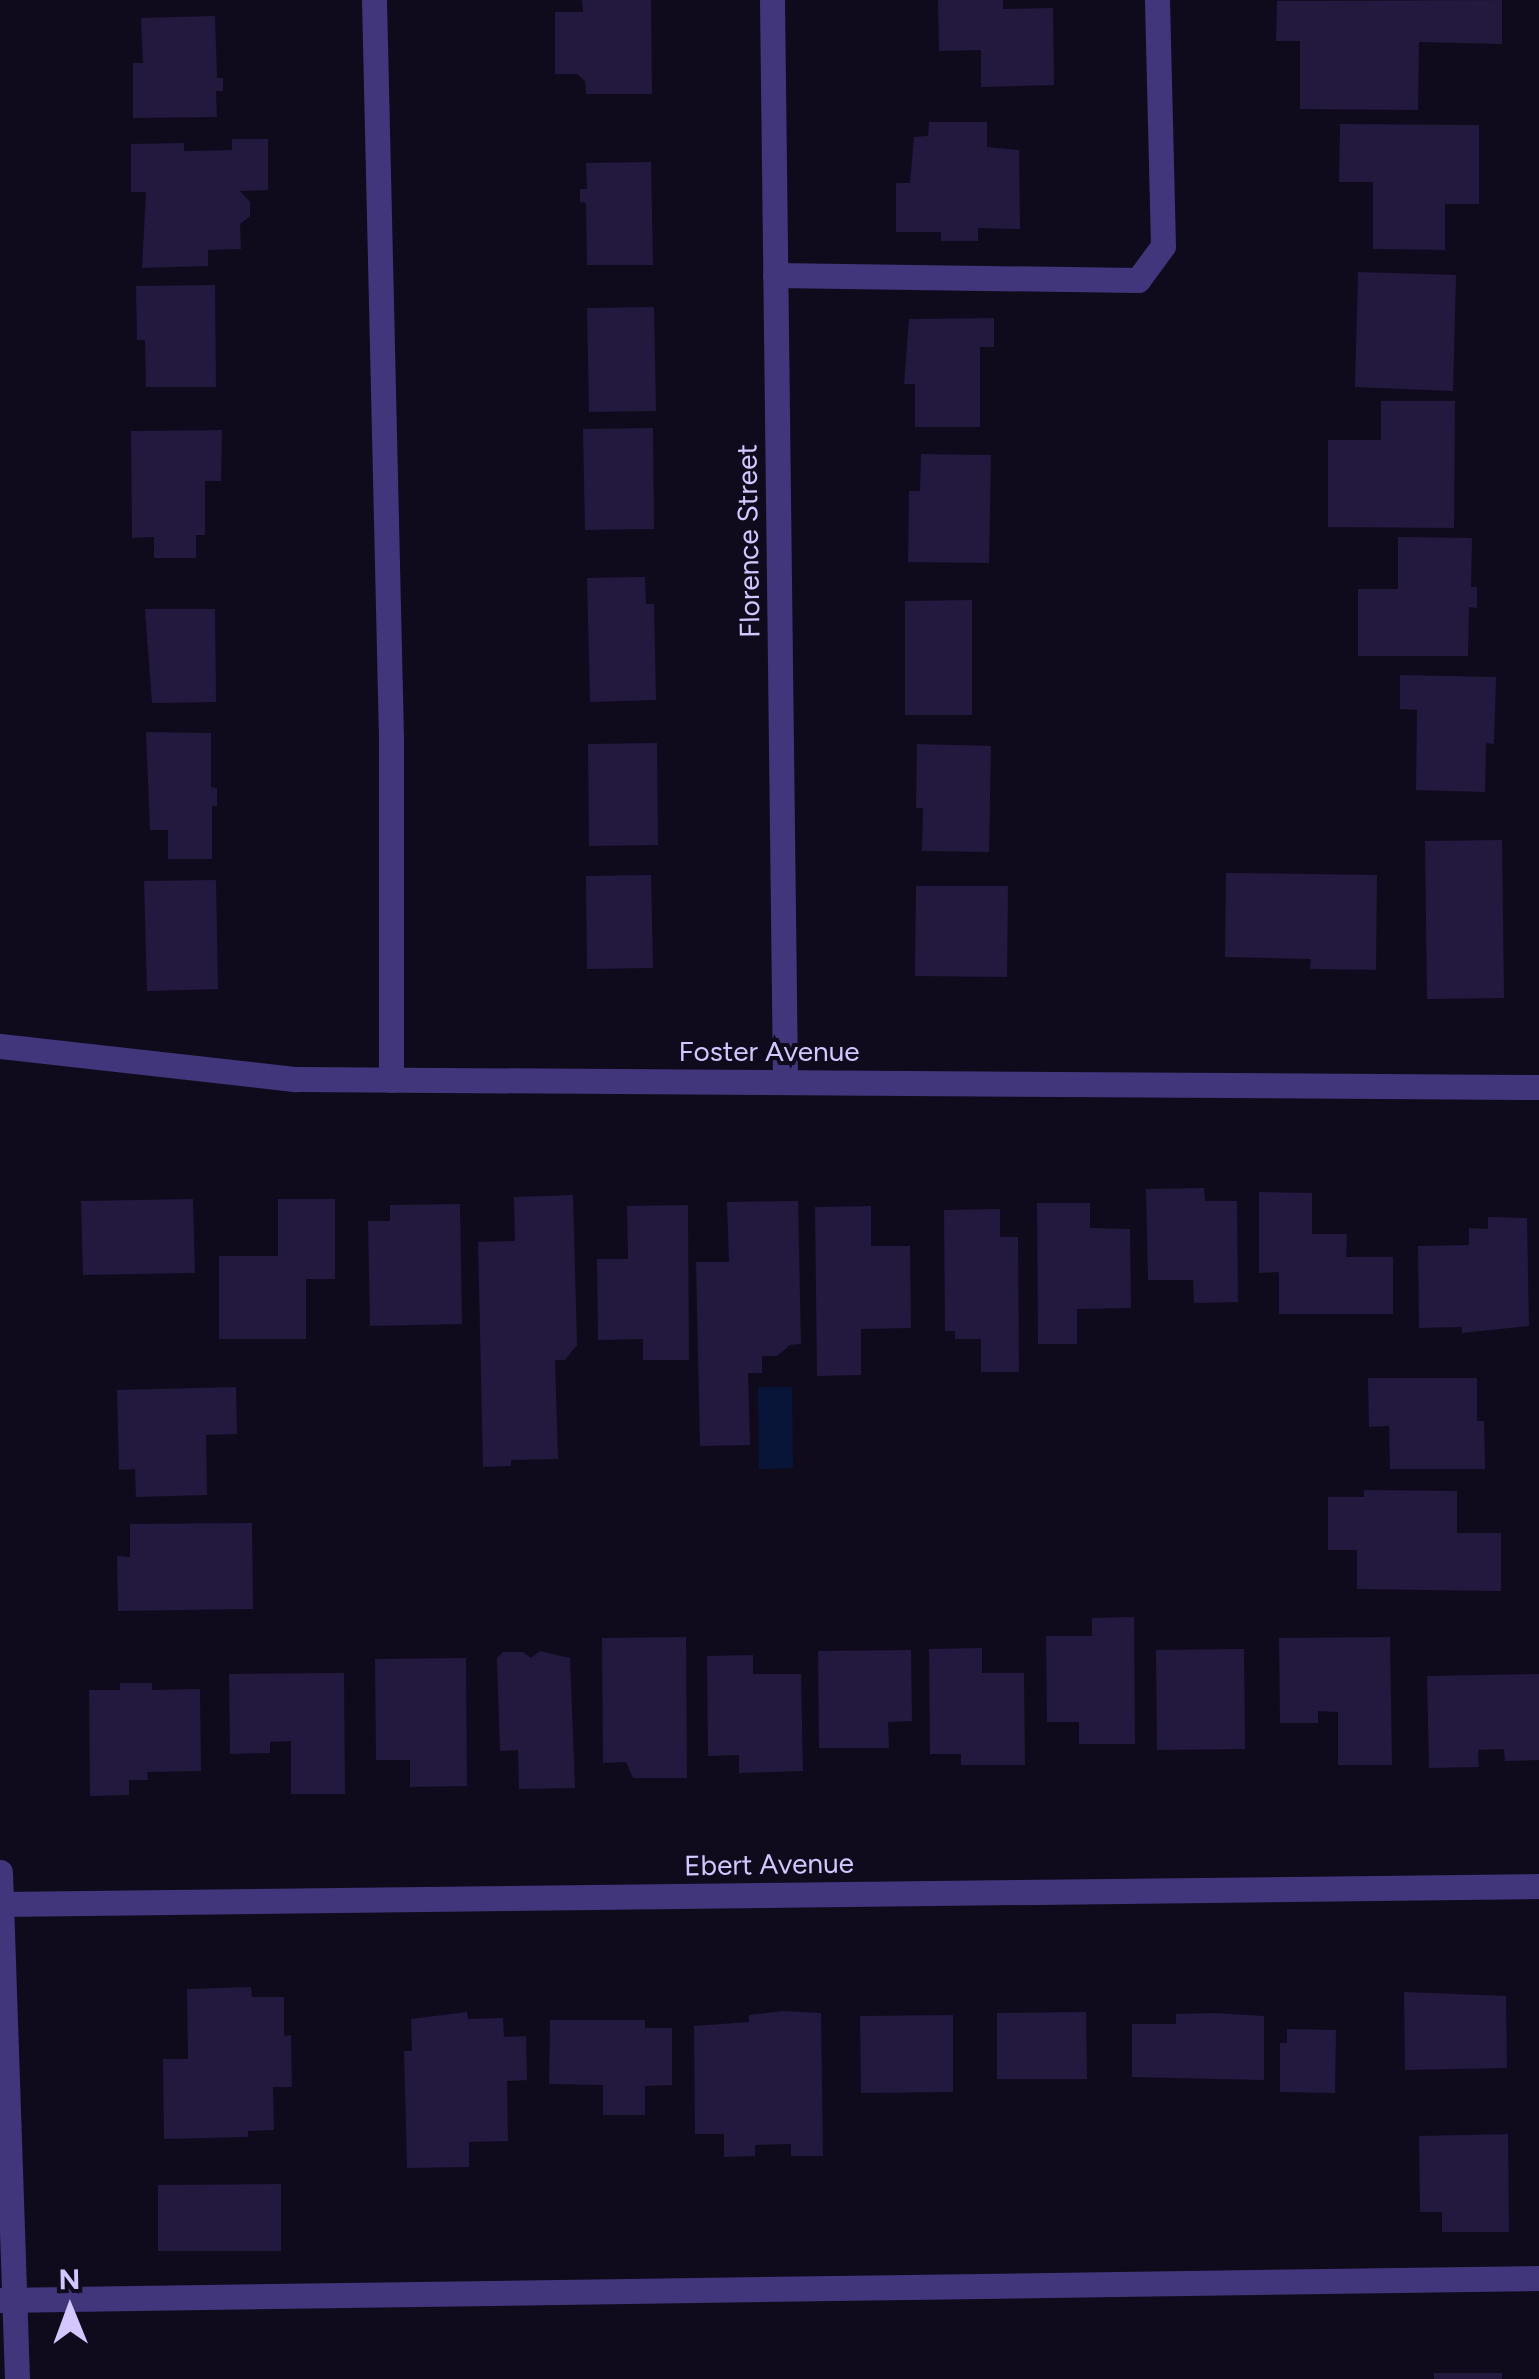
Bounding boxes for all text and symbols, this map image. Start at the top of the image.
street label: Florence Street [730,444,766,638]
street label: Foster Avenue [678,1034,860,1068]
street label: Ebert Avenue [684,1846,854,1882]
north arrow [20,2259,120,2359]
text: N [58,2262,81,2296]

